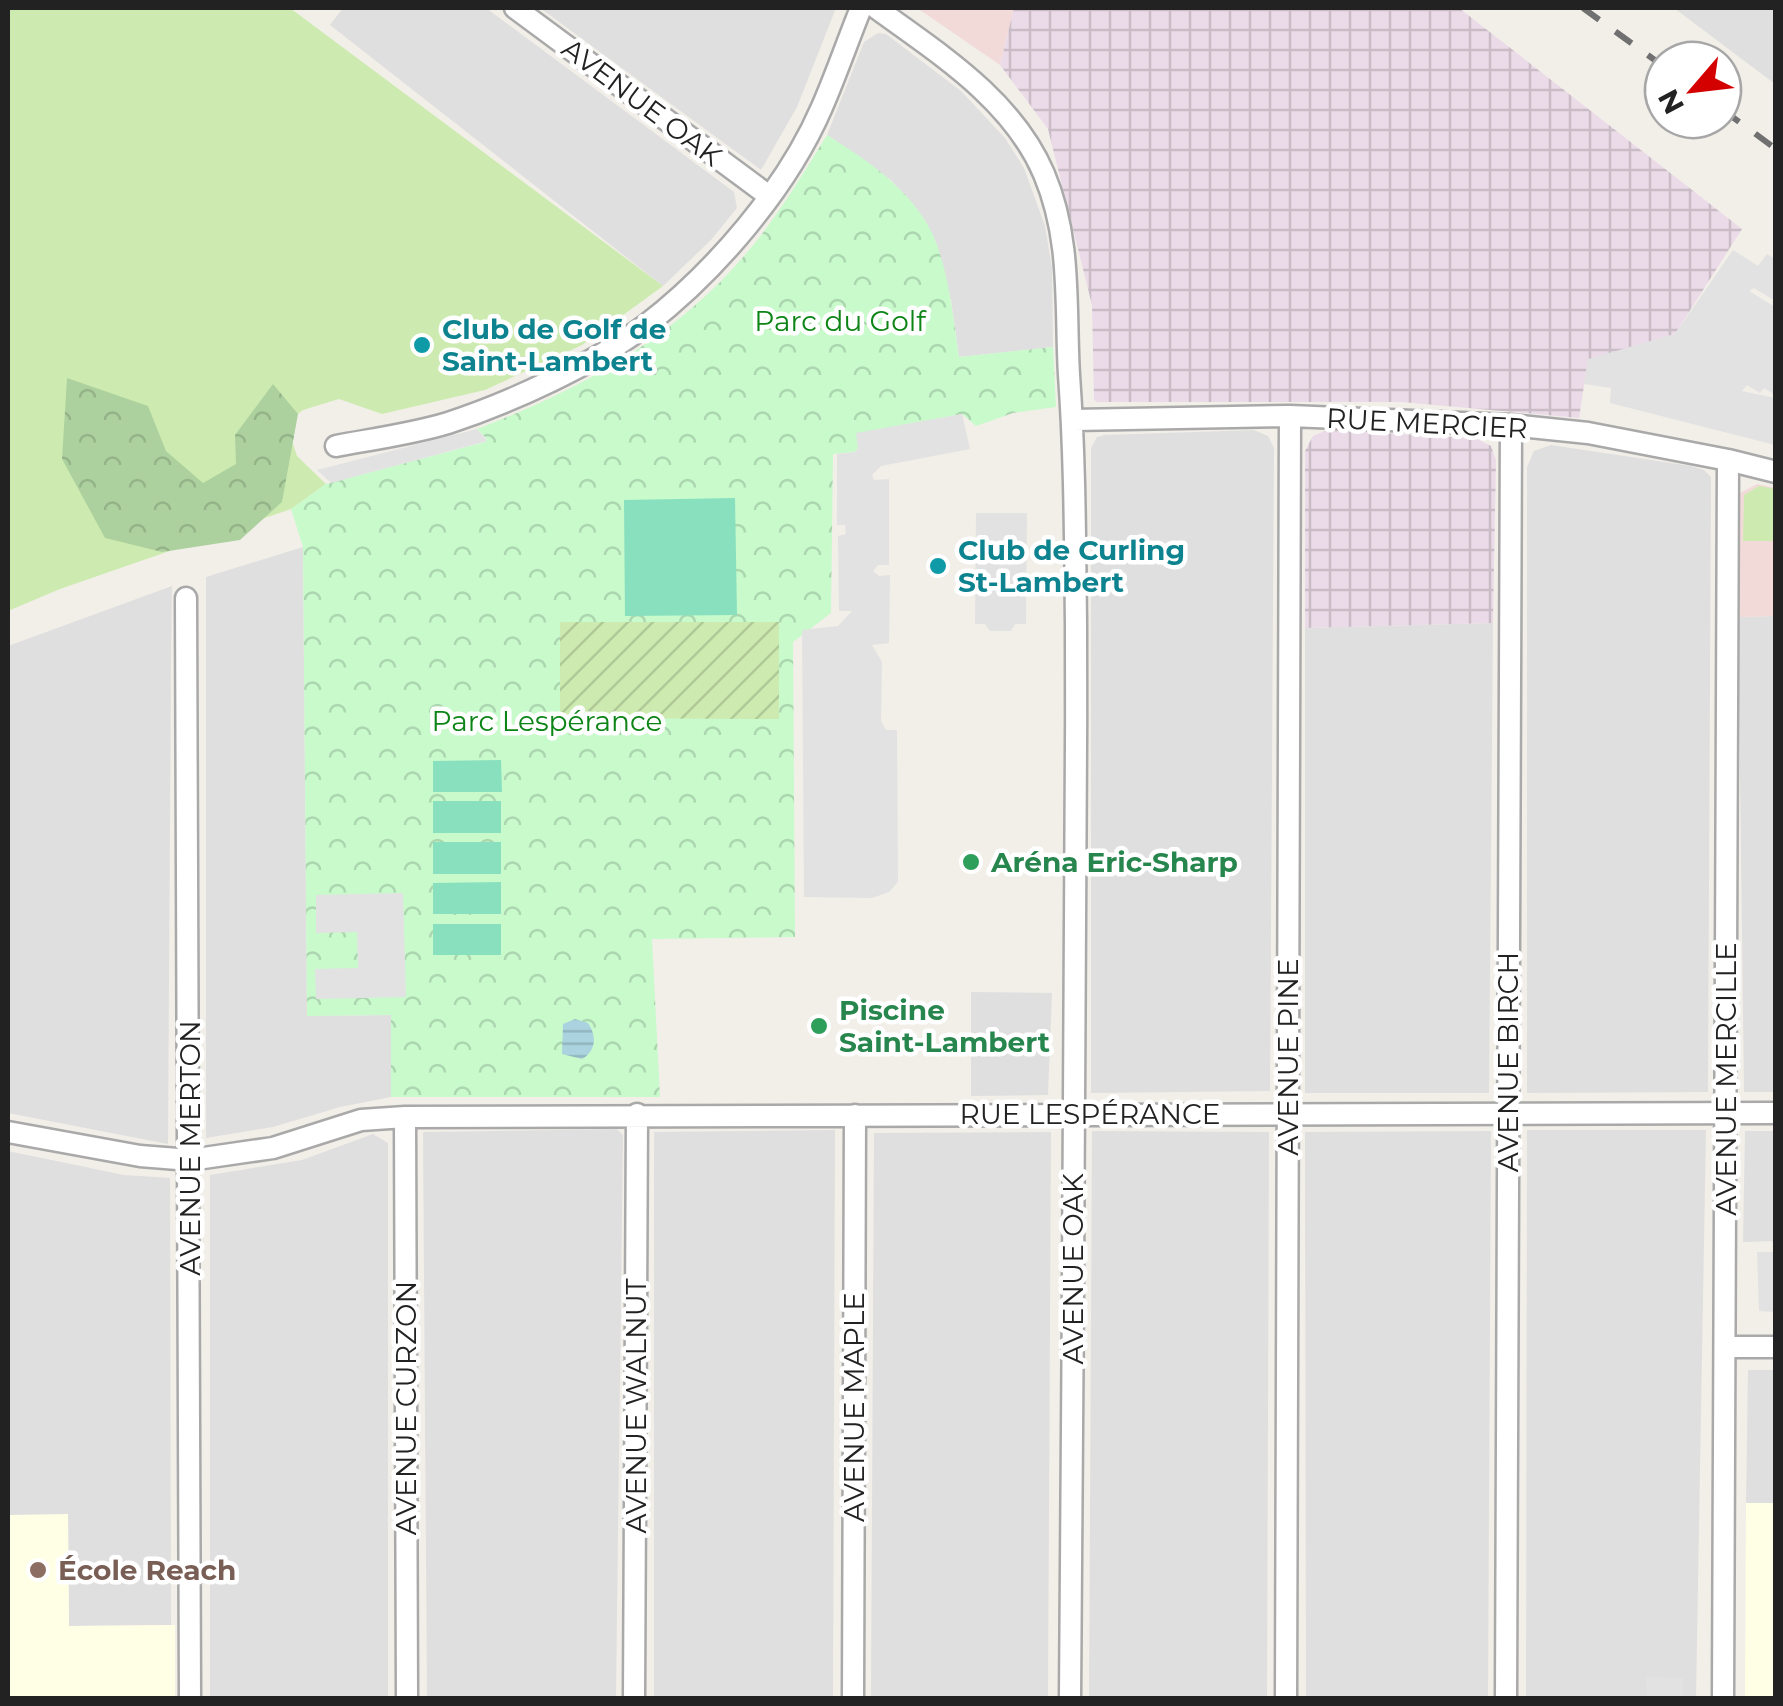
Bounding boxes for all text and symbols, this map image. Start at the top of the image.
street label: AVENUE OAK [555,31,729,173]
north arrow [1643,40,1743,140]
text: N [1651,84,1691,120]
park label: Parc du Golf [754,304,927,338]
place label: Club de Golf de Saint-Lambert [442,312,666,378]
marker: Club de Golf de Saint-Lambert [411,334,433,356]
street label: RUE MERCIER [1325,401,1529,445]
place label: Club de Curling St-Lambert [958,533,1185,599]
marker: Club de Curling St-Lambert [927,555,949,577]
park label: Parc Lespérance [432,704,662,738]
place label: Aréna Eric-Sharp [990,845,1238,879]
marker: Aréna Eric-Sharp [960,851,982,873]
street label: AVENUE MERCILLE [1709,942,1743,1216]
street label: AVENUE BIRCH [1491,952,1525,1172]
street label: AVENUE PINE [1271,958,1305,1156]
place label: Piscine Saint-Lambert [839,993,1050,1059]
marker: Piscine Saint-Lambert [808,1015,830,1037]
street label: AVENUE MERTON [173,1020,207,1276]
street label: RUE LESPÉRANCE [959,1097,1221,1131]
street label: AVENUE OAK [1056,1173,1090,1365]
street label: AVENUE WALNUT [619,1278,653,1534]
street label: AVENUE CURZON [389,1281,423,1535]
street label: AVENUE MAPLE [837,1292,871,1522]
place label: École Reach [58,1553,236,1587]
marker: École Reach [27,1559,49,1581]

